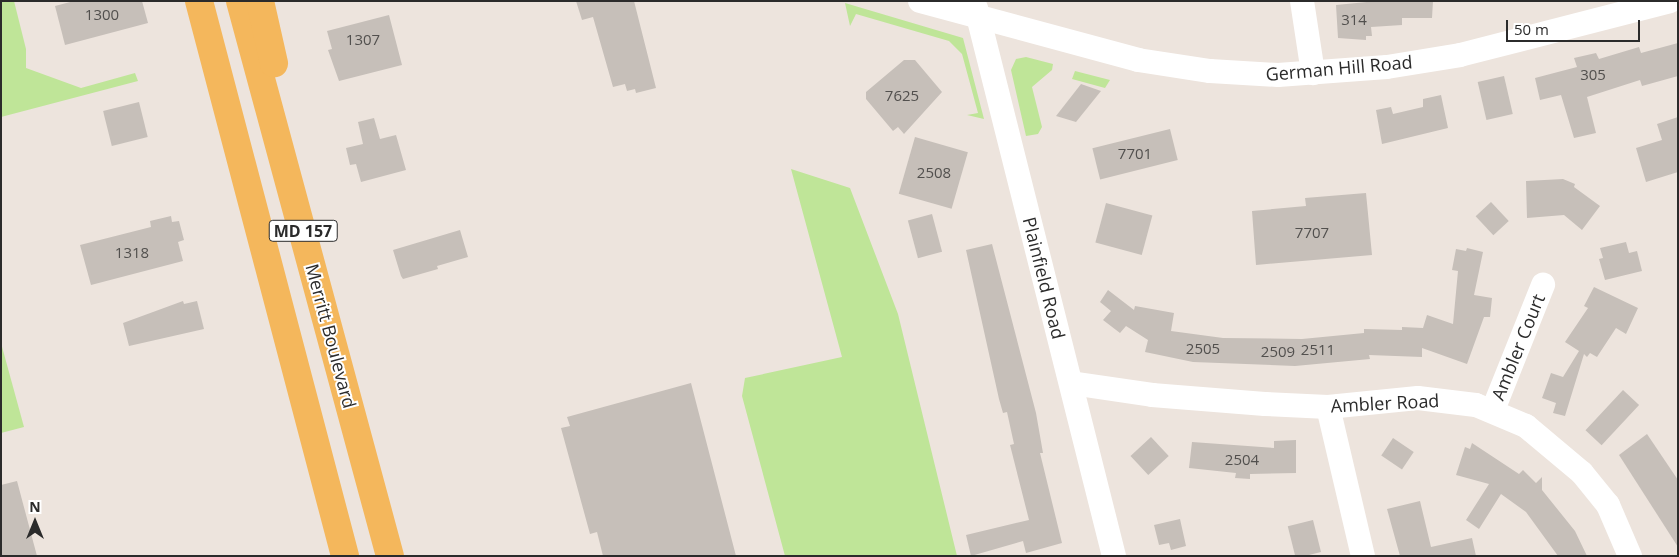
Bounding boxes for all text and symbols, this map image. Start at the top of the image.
house number: 1300 [85,6,119,24]
scale bar [1509,10,1643,42]
house number: 314 [1341,11,1367,29]
text: 50 m [1514,19,1549,39]
house number: 1307 [346,31,380,49]
street label: German Hill Road [1265,51,1413,85]
house number: 305 [1580,66,1606,84]
house number: 7625 [885,87,919,105]
house number: 7701 [1118,145,1152,163]
house number: 2508 [917,164,951,182]
street label: Plainfield Road [1018,215,1070,341]
road number: MD 157 [268,218,338,245]
house number: 7707 [1295,224,1329,242]
house number: 1318 [115,244,149,262]
street label: Merritt Boulevard [301,261,361,411]
street label: Ambler Court [1487,291,1549,403]
house number: 2505 [1186,340,1220,358]
house number: 2511 [1301,341,1335,359]
house number: 2509 [1261,343,1295,361]
street label: Ambler Road [1330,389,1440,417]
house number: 2504 [1225,451,1259,469]
north arrow [10,497,60,547]
text: N [29,497,41,516]

